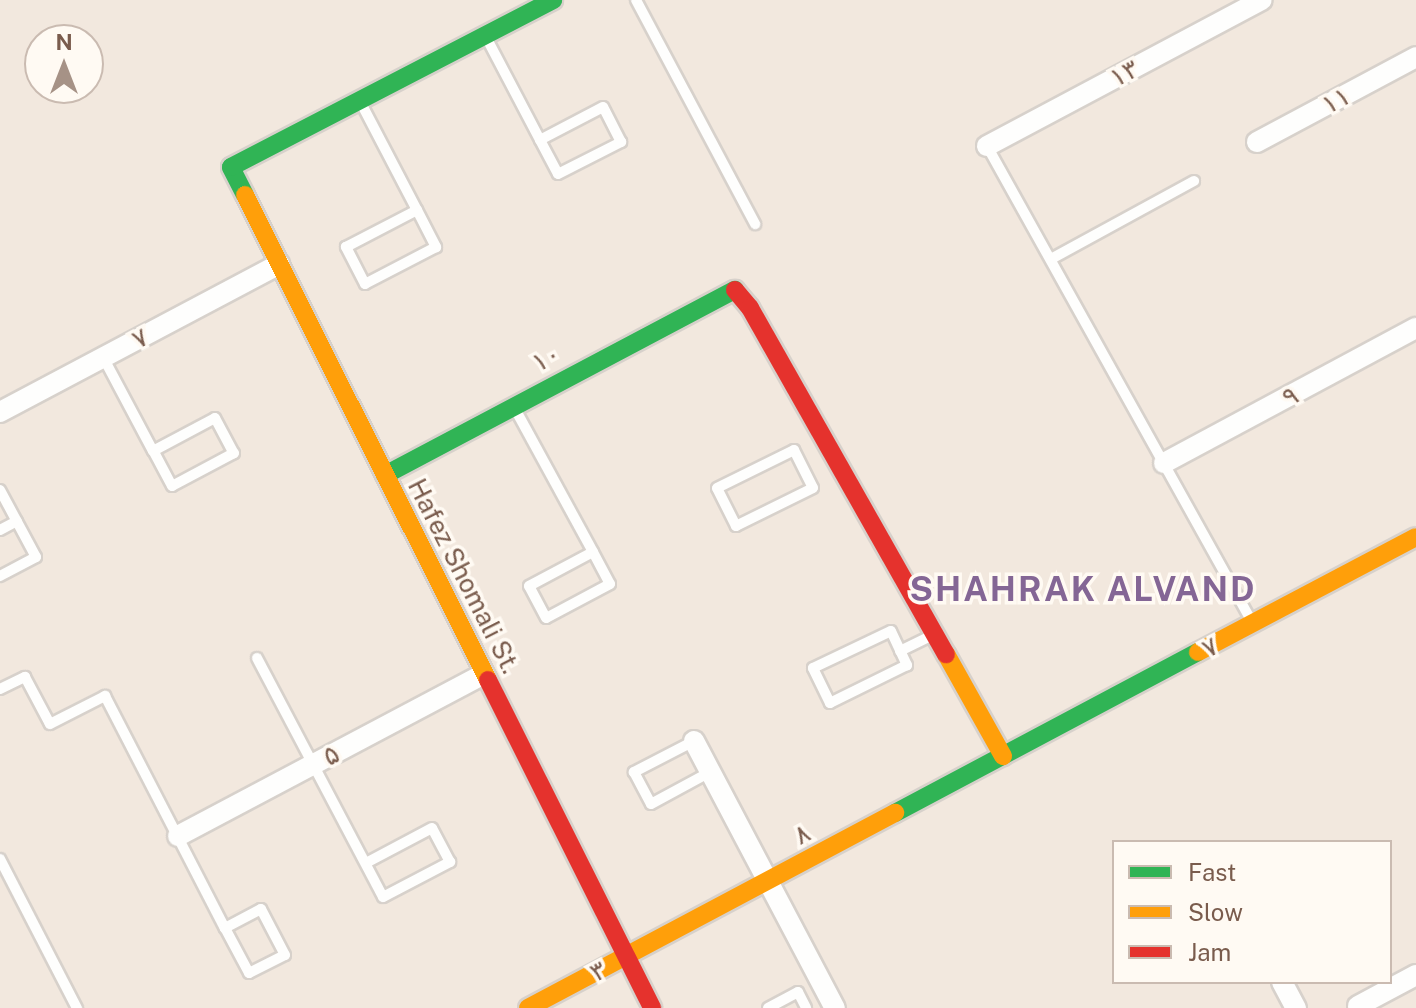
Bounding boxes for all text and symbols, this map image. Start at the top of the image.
north arrow [24,24,104,104]
text: N [55,29,73,55]
street label: ۱۳ [1104,52,1144,94]
street label: ۱۱ [1316,79,1356,121]
street label: ۷ [126,321,154,355]
street label: ۱۰ [526,337,566,379]
street label: ۹ [1276,379,1304,413]
street label: Hafez Shomali St. [401,473,527,679]
district label: SHAHRAK ALVAND [909,570,1257,610]
street label: ۷ [1196,630,1224,664]
street label: ۵ [317,738,345,772]
street label: ۸ [788,817,816,851]
legend [1112,840,1392,984]
text: Fast [1188,858,1236,886]
text: Slow [1188,898,1243,926]
text: Jam [1188,938,1231,966]
street label: ۳ [584,954,612,988]

